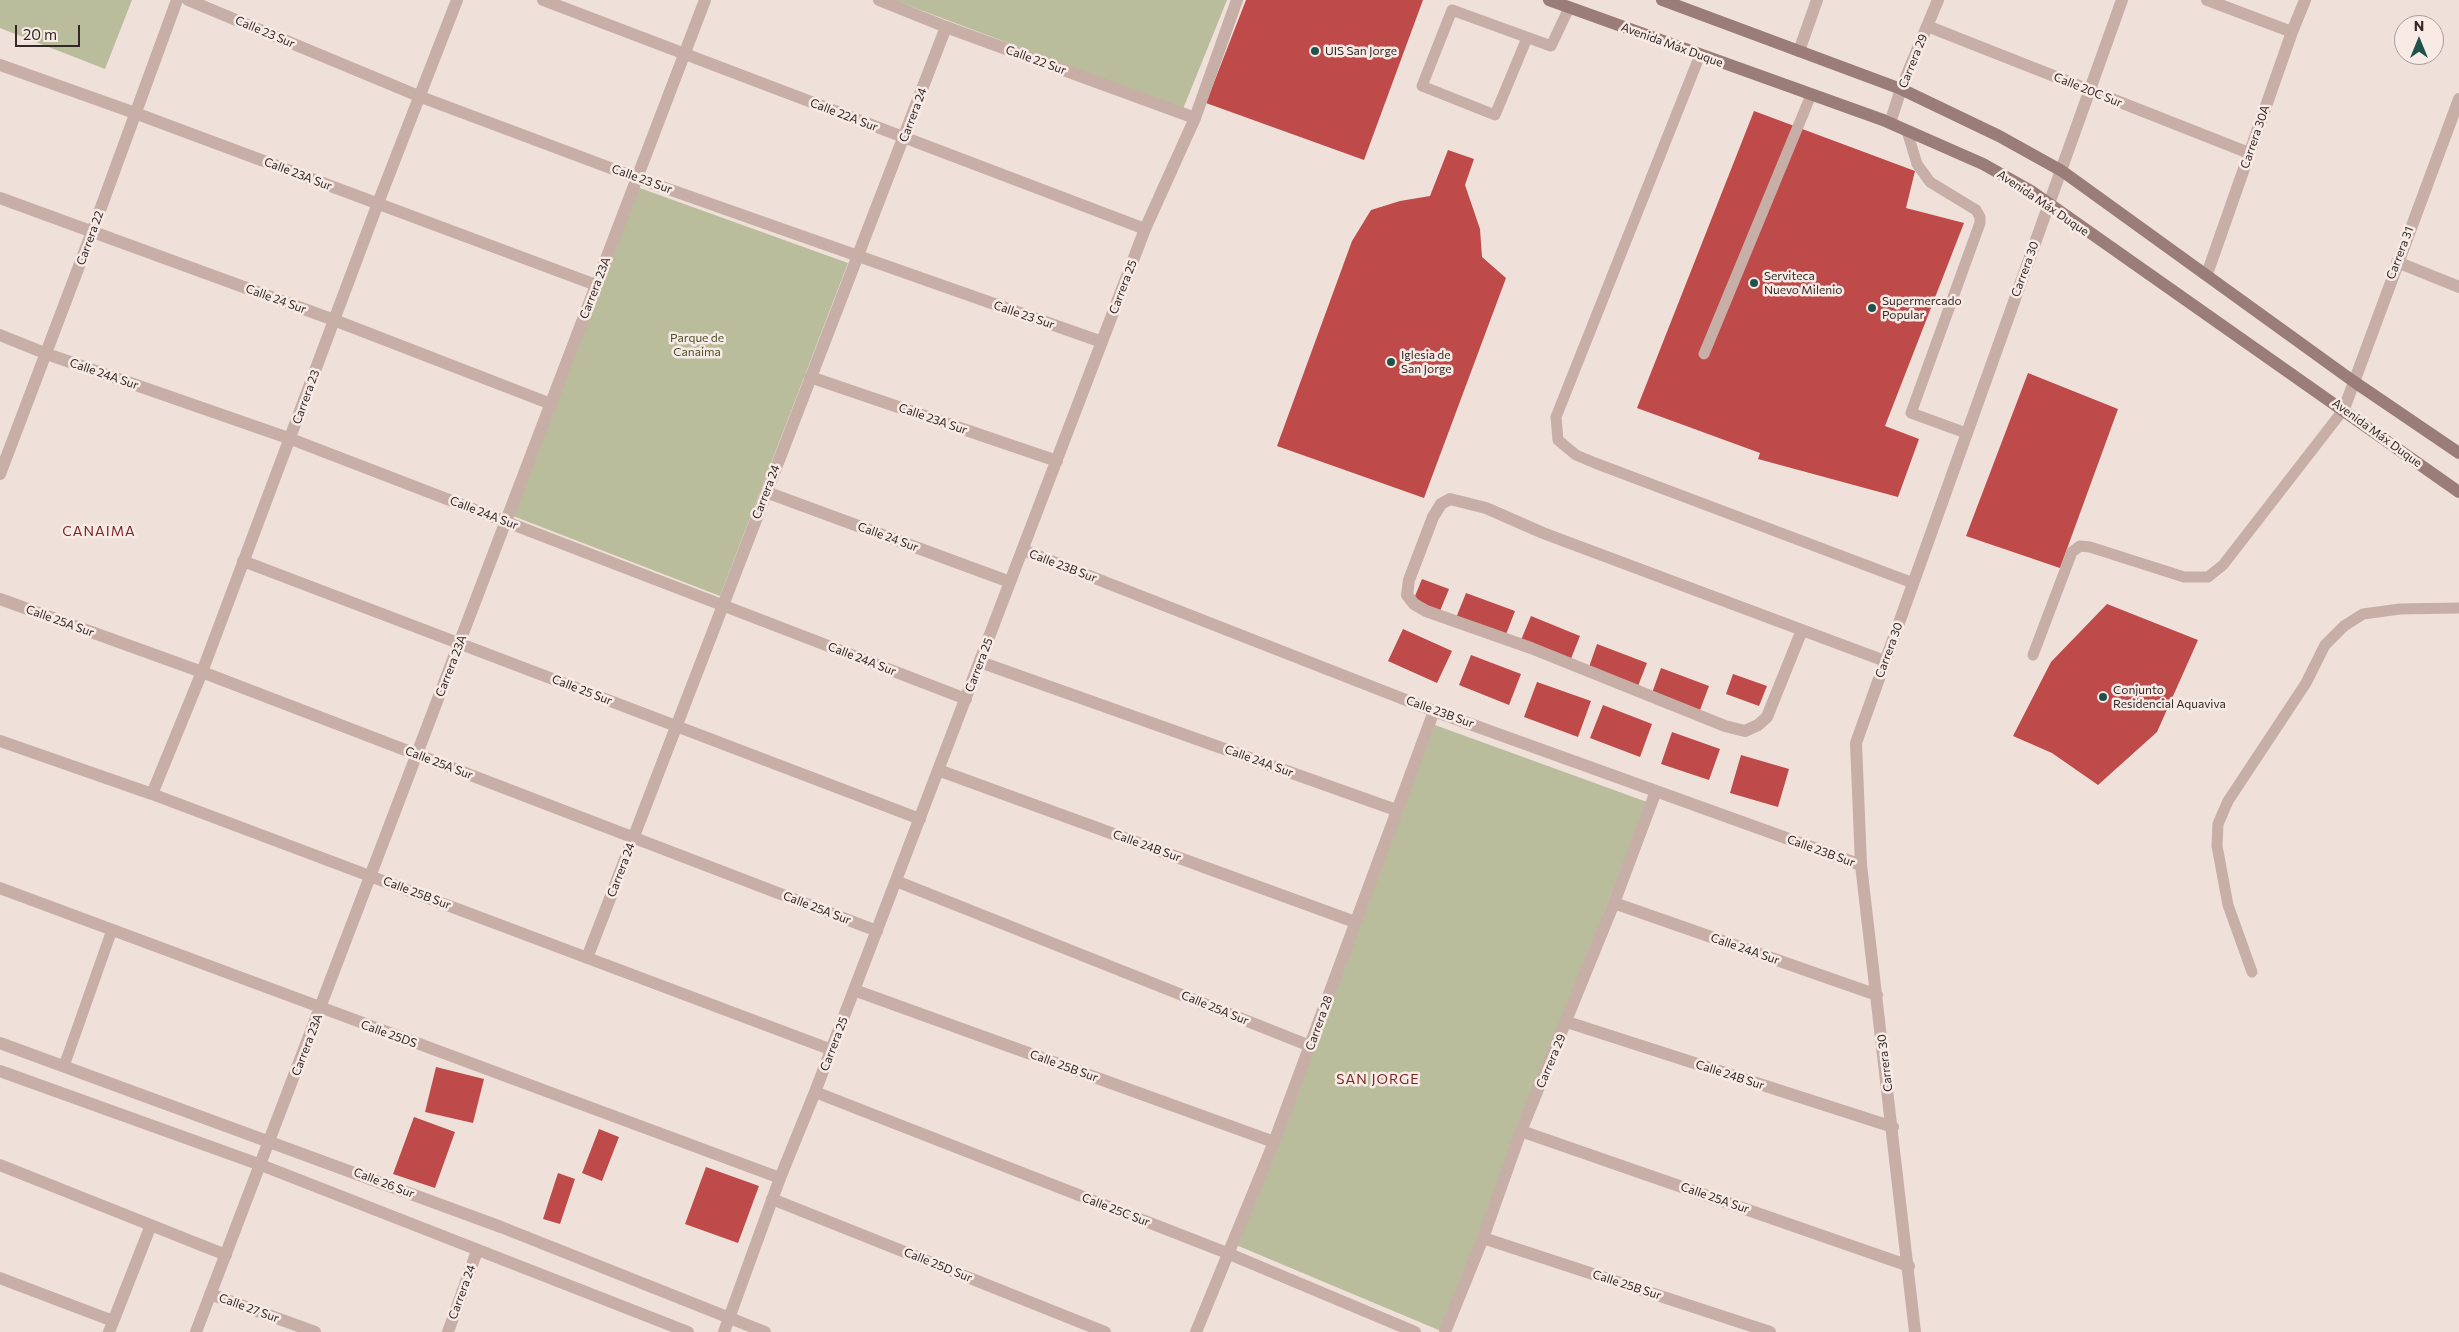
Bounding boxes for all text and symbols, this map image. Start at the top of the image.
street label: Calle 23 Sur [233,13,297,51]
scale bar [18,15,82,47]
north arrow [2394,15,2444,65]
text: N [2414,17,2424,34]
street label: Avenida Máx Duque [1619,20,1725,70]
text: 20 m [23,25,57,43]
street label: Carrera 29 [1896,32,1930,90]
street label: Calle 22 Sur [1004,42,1068,78]
place label: UIS San Jorge [1325,44,1397,58]
marker: UIS San Jorge [1309,45,1321,57]
street label: Calle 20C Sur [2052,70,2124,110]
street label: Carrera 24 [896,86,930,144]
street label: Calle 22A Sur [808,95,880,135]
street label: Carrera 30A [2237,103,2273,171]
street label: Calle 23A Sur [262,154,334,194]
street label: Calle 23 Sur [610,161,674,197]
street label: Avenida Máx Duque [1994,167,2092,239]
street label: Carrera 22 [74,209,106,267]
street label: Carrera 31 [2383,225,2417,281]
street label: Carrera 30 [2008,239,2042,299]
street label: Carrera 23A [577,255,613,321]
street label: Carrera 25 [1106,258,1140,316]
place label: Serviteca Nuevo Milenio [1764,269,1842,297]
marker: Serviteca Nuevo Milenio [1748,277,1760,289]
street label: Calle 24 Sur [244,281,308,317]
place label: Supermercado Popular [1882,294,1962,322]
street label: Calle 23 Sur [992,298,1056,332]
marker: Supermercado Popular [1866,302,1878,314]
park label: Parque de Canaima [670,331,724,359]
place label: Iglesia de San Jorge [1401,348,1452,376]
street label: Calle 24A Sur [68,355,140,393]
marker: Iglesia de San Jorge [1385,356,1397,368]
street label: Carrera 23 [289,368,323,426]
street label: Avenida Máx Duque [2329,396,2425,470]
street label: Calle 23A Sur [897,401,969,437]
street label: Carrera 24 [749,463,783,521]
street label: Calle 24A Sur [448,493,520,533]
street label: Calle 24 Sur [856,519,920,555]
district label: CANAIMA [61,523,137,539]
street label: Calle 23B Sur [1027,547,1099,585]
street label: Calle 25A Sur [24,602,96,640]
street label: Carrera 30 [1872,620,1906,680]
street label: Carrera 23A [433,633,469,699]
street label: Carrera 25 [962,636,996,694]
street label: Calle 24A Sur [826,639,898,679]
street label: Calle 25 Sur [550,672,614,708]
place label: Conjunto Residencial Aquaviva [2113,683,2226,711]
marker: Conjunto Residencial Aquaviva [2097,691,2109,703]
street label: Calle 23B Sur [1404,693,1476,731]
street label: Calle 24A Sur [1223,742,1295,780]
street label: Calle 25A Sur [403,743,475,783]
street label: Calle 24B Sur [1111,827,1183,865]
street label: Calle 23B Sur [1785,832,1857,870]
street label: Carrera 24 [604,841,638,899]
street label: Calle 25B Sur [381,873,453,913]
street label: Calle 25A Sur [781,888,853,928]
street label: Calle 24A Sur [1709,930,1781,968]
street label: Calle 25A Sur [1179,988,1251,1028]
street label: Carrera 28 [1302,994,1336,1052]
street label: Carrera 23A [289,1012,325,1078]
street label: Carrera 25 [817,1015,851,1073]
street label: Calle 25DS [359,1017,419,1051]
street label: Carrera 29 [1533,1032,1569,1090]
street label: Carrera 30 [1874,1033,1896,1093]
street label: Calle 25B Sur [1028,1047,1100,1085]
street label: Calle 24B Sur [1694,1057,1766,1093]
district label: SAN JORGE [1335,1071,1421,1087]
street label: Calle 26 Sur [352,1165,416,1201]
street label: Calle 25A Sur [1679,1180,1751,1216]
street label: Calle 25C Sur [1080,1190,1152,1230]
street label: Calle 25D Sur [902,1245,974,1285]
street label: Carrera 24 [445,1263,479,1321]
street label: Calle 25B Sur [1591,1267,1663,1303]
street label: Calle 27 Sur [217,1290,281,1326]

